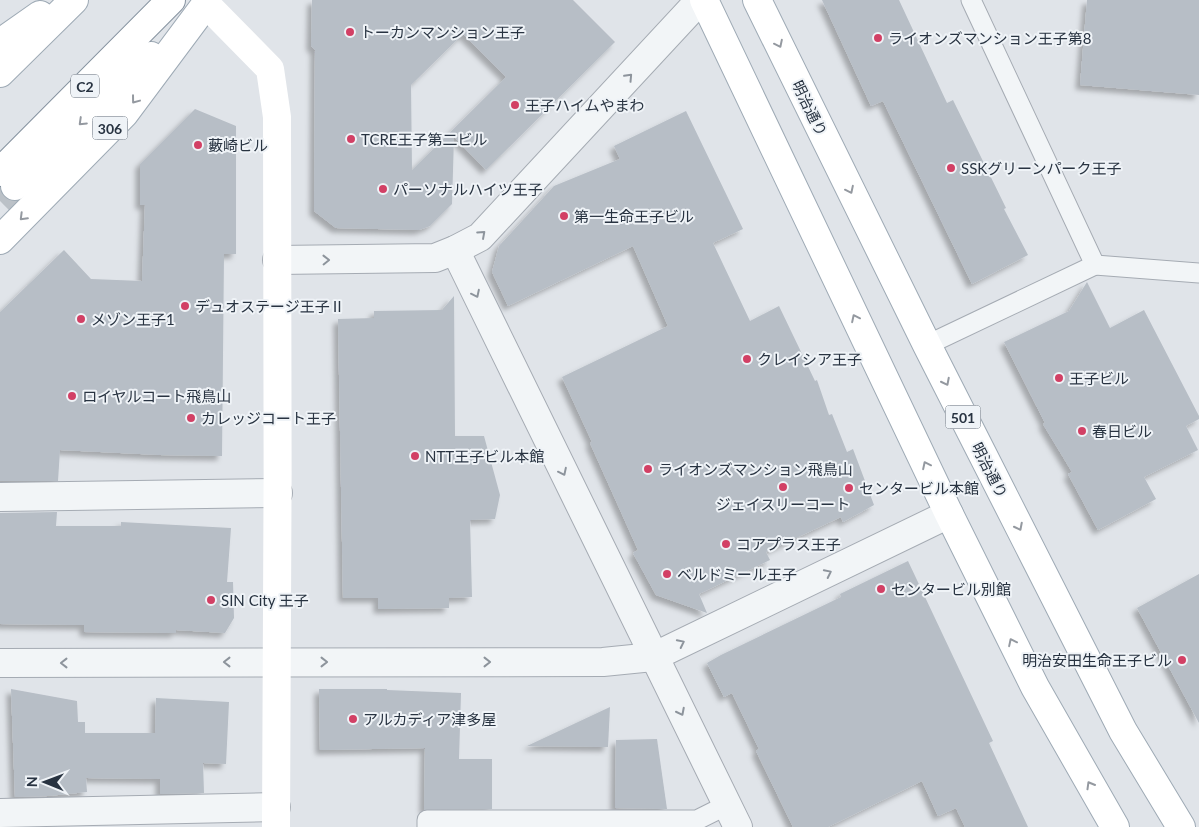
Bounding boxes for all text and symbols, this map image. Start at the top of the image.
place label: トーカンマンション王子 [360,23,525,41]
marker: トーカンマンション王子 [344,26,356,38]
place label: ライオンズマンション王子第8 [888,29,1091,47]
marker: ライオンズマンション王子第8 [872,32,884,44]
one-way arrow [773,39,783,48]
one-way arrow [623,73,632,82]
road number: C2 [71,74,99,98]
street label: 明治通り [789,77,831,139]
one-way arrow [132,94,141,104]
place label: 王子ハイムやまわ [525,96,644,114]
marker: 王子ハイムやまわ [509,99,521,111]
one-way arrow [78,116,87,125]
road number: 306 [92,116,128,140]
place label: TCRE王子第二ビル [361,130,487,148]
marker: TCRE王子第二ビル [345,133,357,145]
place label: 藪崎ビル [208,136,268,154]
marker: 藪崎ビル [192,139,204,151]
place label: SSKグリーンパーク王子 [961,159,1121,177]
marker: SSKグリーンパーク王子 [945,162,957,174]
place label: パーソナルハイツ王子 [393,180,543,198]
marker: パーソナルハイツ王子 [377,183,389,195]
one-way arrow [844,185,854,194]
place label: 第一生命王子ビル [574,207,694,225]
marker: 第一生命王子ビル [558,210,570,222]
one-way arrow [20,211,29,220]
one-way arrow [477,230,486,239]
one-way arrow [322,254,330,265]
one-way arrow [470,289,480,298]
place label: デュオステージ王子Ⅱ [195,297,345,315]
marker: デュオステージ王子Ⅱ [179,300,191,312]
place label: メゾン王子1 [91,310,175,328]
marker: メゾン王子1 [75,313,87,325]
one-way arrow [851,314,862,323]
place label: クレイシア王子 [757,350,862,368]
marker: クレイシア王子 [741,353,753,365]
place label: 王子ビル [1069,369,1129,387]
marker: 王子ビル [1053,372,1065,384]
one-way arrow [940,377,950,386]
place label: ロイヤルコート飛鳥山 [82,387,231,405]
marker: ロイヤルコート飛鳥山 [66,390,78,402]
road number: 501 [946,406,980,428]
place label: カレッジコート王子 [201,409,336,427]
marker: カレッジコート王子 [185,412,197,424]
place label: 春日ビル [1092,422,1152,440]
marker: 春日ビル [1076,425,1088,437]
street label: 明治通り [968,439,1012,501]
place label: NTT王子ビル本館 [425,447,544,465]
marker: NTT王子ビル本館 [409,450,421,462]
place label: ライオンズマンション飛鳥山 [658,460,853,478]
one-way arrow [921,461,932,470]
marker: ライオンズマンション飛鳥山 [642,463,654,475]
one-way arrow [556,467,567,476]
place label: センタービル本館 [859,479,979,497]
marker: ジェイスリーコート [777,481,789,493]
marker: センタービル本館 [843,482,855,494]
place label: ジェイスリーコート [716,495,850,513]
one-way arrow [1013,522,1023,531]
place label: コアプラス王子 [736,535,841,553]
marker: コアプラス王子 [720,538,732,550]
place label: ベルドミール王子 [677,565,797,583]
marker: ベルドミール王子 [661,568,673,580]
one-way arrow [822,569,831,579]
place label: センタービル別館 [891,580,1011,598]
marker: センタービル別館 [875,583,887,595]
place label: SIN City 王子 [221,591,309,609]
marker: SIN City 王子 [205,594,217,606]
one-way arrow [1008,638,1018,647]
one-way arrow [676,639,685,649]
place label: 明治安田生命王子ビル [1022,651,1172,669]
marker: 明治安田生命王子ビル [1176,654,1188,666]
one-way arrow [223,657,230,667]
one-way arrow [321,657,329,667]
one-way arrow [484,657,491,667]
one-way arrow [60,658,68,668]
one-way arrow [674,707,685,716]
place label: アルカディア津多屋 [363,710,496,728]
marker: アルカディア津多屋 [347,713,359,725]
north arrow [20,757,70,807]
text: N [23,776,40,787]
one-way arrow [1087,781,1097,790]

